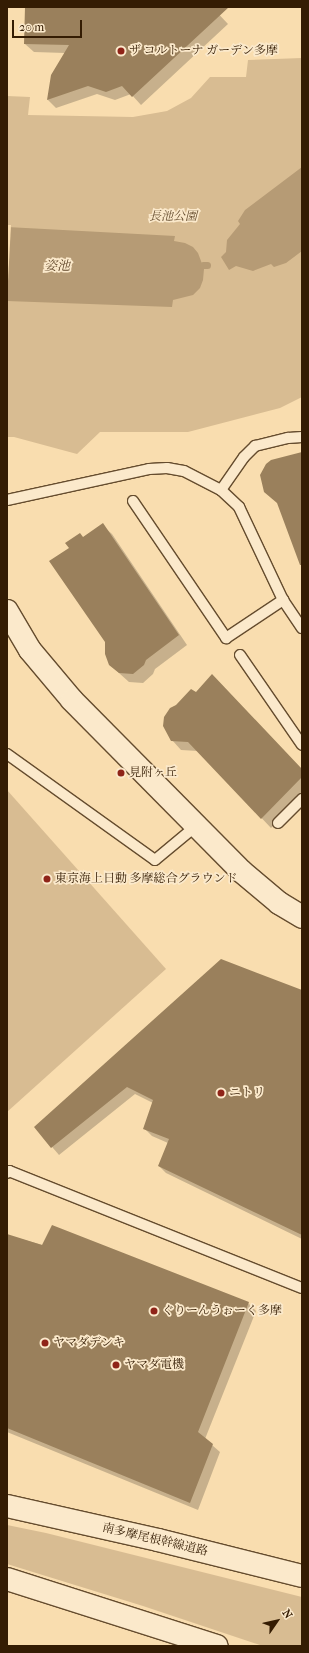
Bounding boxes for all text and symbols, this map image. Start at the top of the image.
scale bar [14,12,84,38]
text: 20 m [19,20,44,34]
place label: ザ コルトーナ ガーデン多摩 [129,44,278,58]
marker: ザ コルトーナ ガーデン多摩 [116,46,126,56]
park label: 長池公園 [149,210,197,224]
water label: 姿池 [44,258,70,274]
place label: 見附ヶ丘 [129,766,177,780]
marker: 見附ヶ丘 [116,768,126,778]
place label: 東京海上日動 多摩総合グラウンド [55,872,238,886]
marker: 東京海上日動 多摩総合グラウンド [42,874,52,884]
place label: ニトリ [229,1086,265,1100]
marker: ニトリ [216,1088,226,1098]
place label: ぐりーんうぉーく多摩 [162,1304,282,1318]
marker: ぐりーんうぉーく多摩 [149,1306,159,1316]
place label: ヤマダデンキ [53,1336,125,1350]
marker: ヤマダデンキ [40,1338,50,1348]
place label: ヤマダ電機 [124,1358,184,1372]
marker: ヤマダ電機 [111,1360,121,1370]
street label: 南多摩尾根幹線道路 [101,1521,209,1559]
north arrow [257,1601,297,1641]
text: N [280,1607,295,1621]

